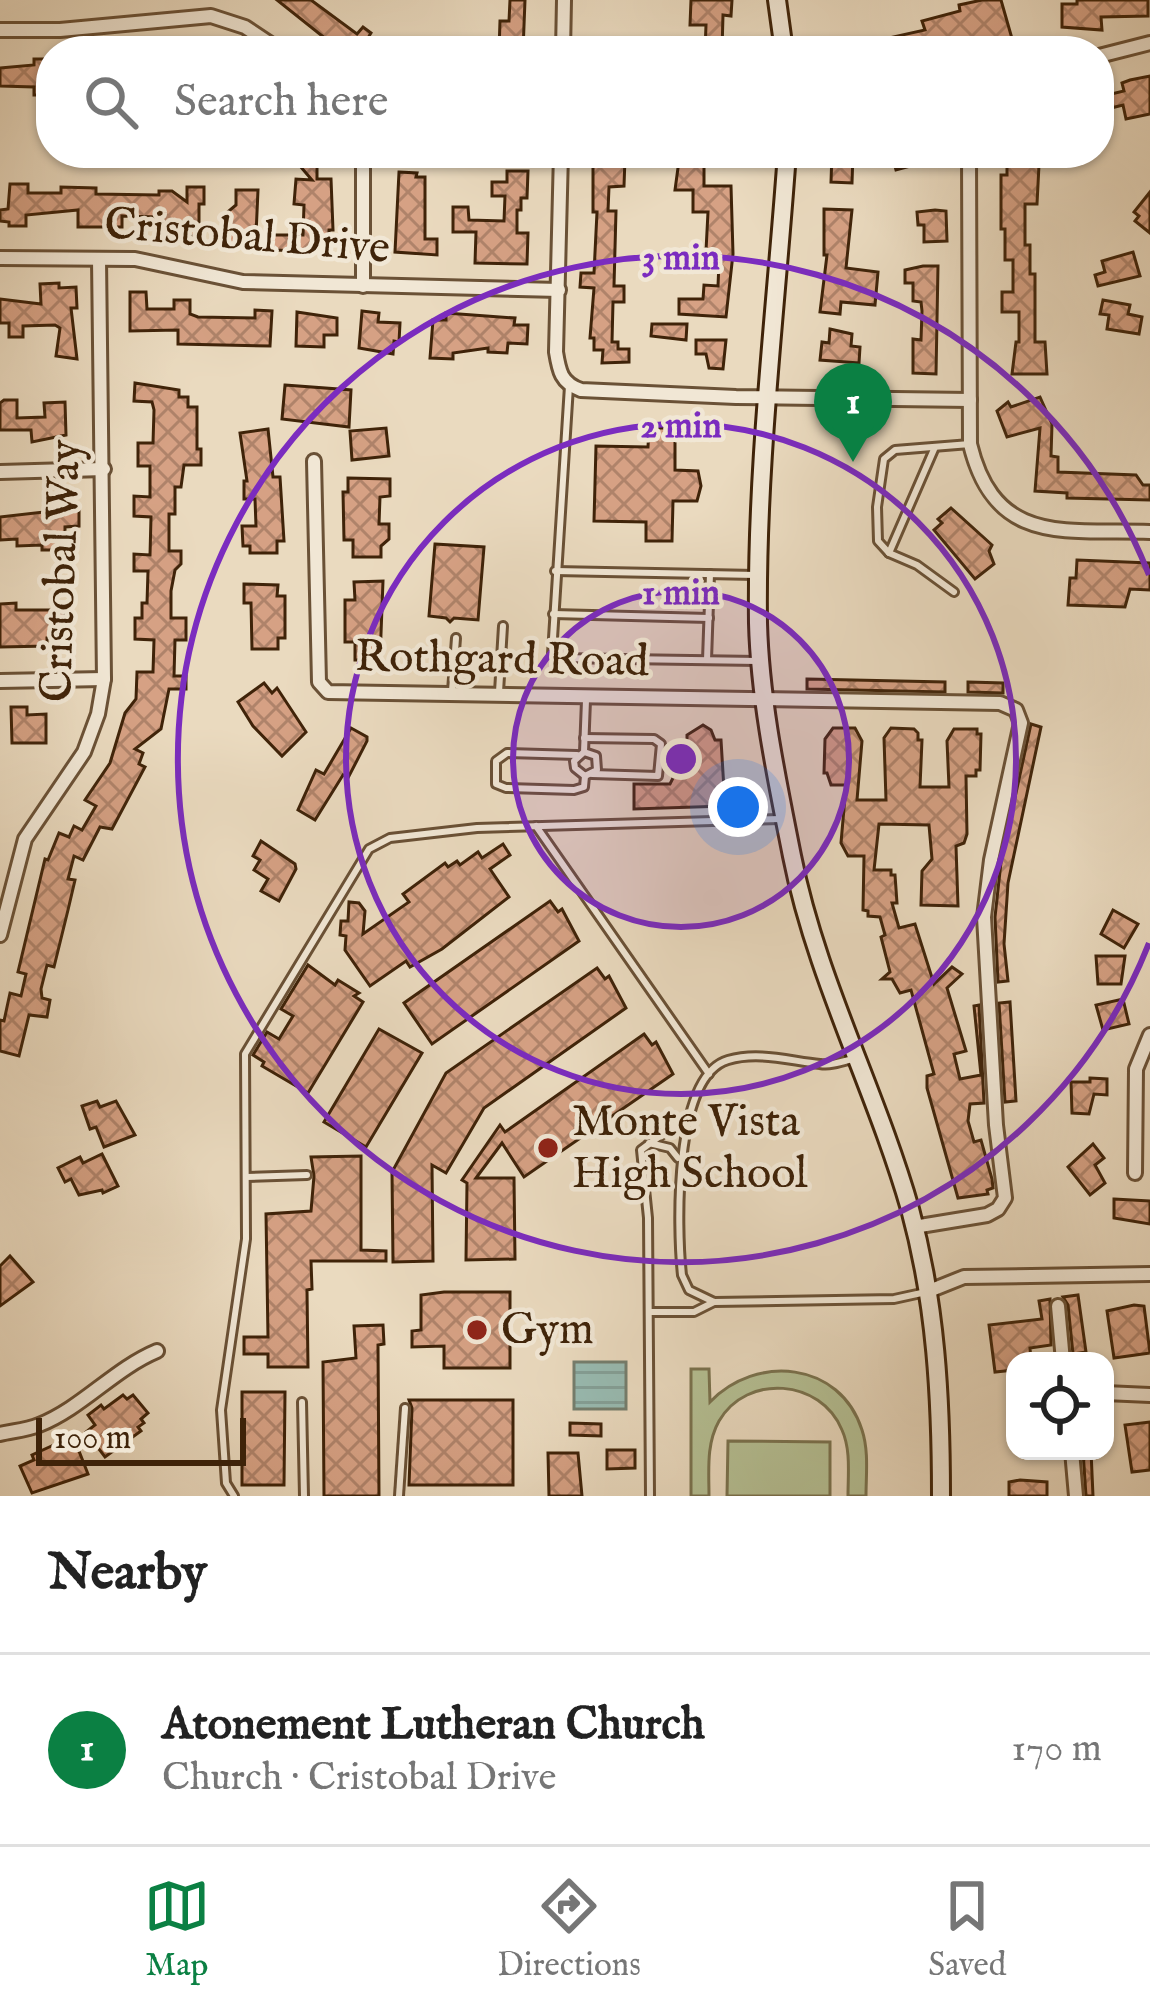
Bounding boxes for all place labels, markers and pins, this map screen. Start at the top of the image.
pin: 1 [814,363,892,462]
centre of rings [660,738,702,780]
place label: Monte Vista High School [572,1094,808,1203]
marker: Monte Vista High School [535,1135,561,1161]
place label: Gym [501,1302,594,1359]
marker: Gym [464,1317,490,1343]

